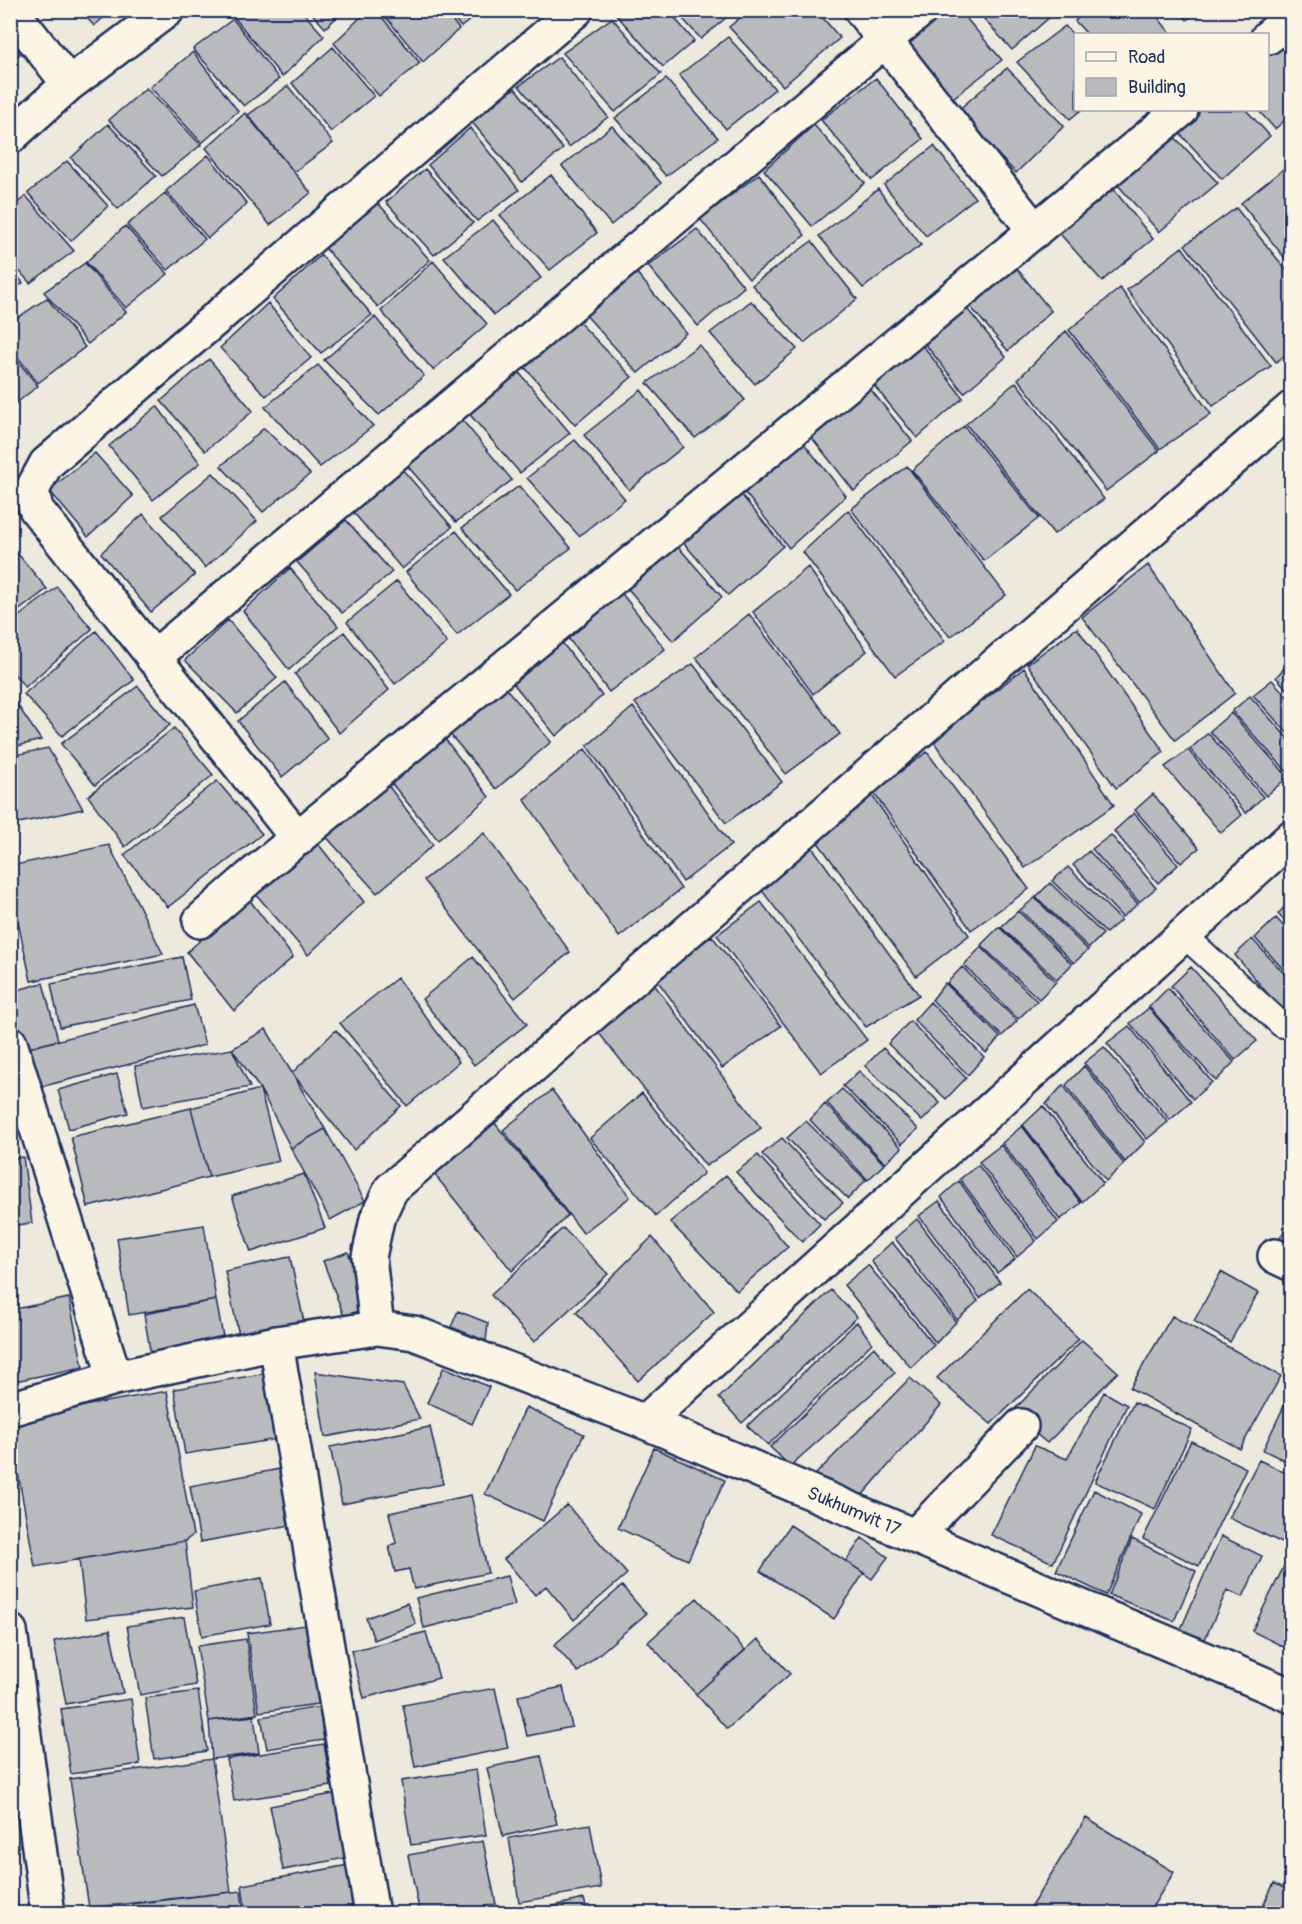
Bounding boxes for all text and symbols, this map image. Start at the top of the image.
legend [1074,33,1269,111]
text: Road [1128,46,1165,69]
text: Building [1128,76,1186,99]
street label: Sukhumvit 17 [804,1482,904,1542]

